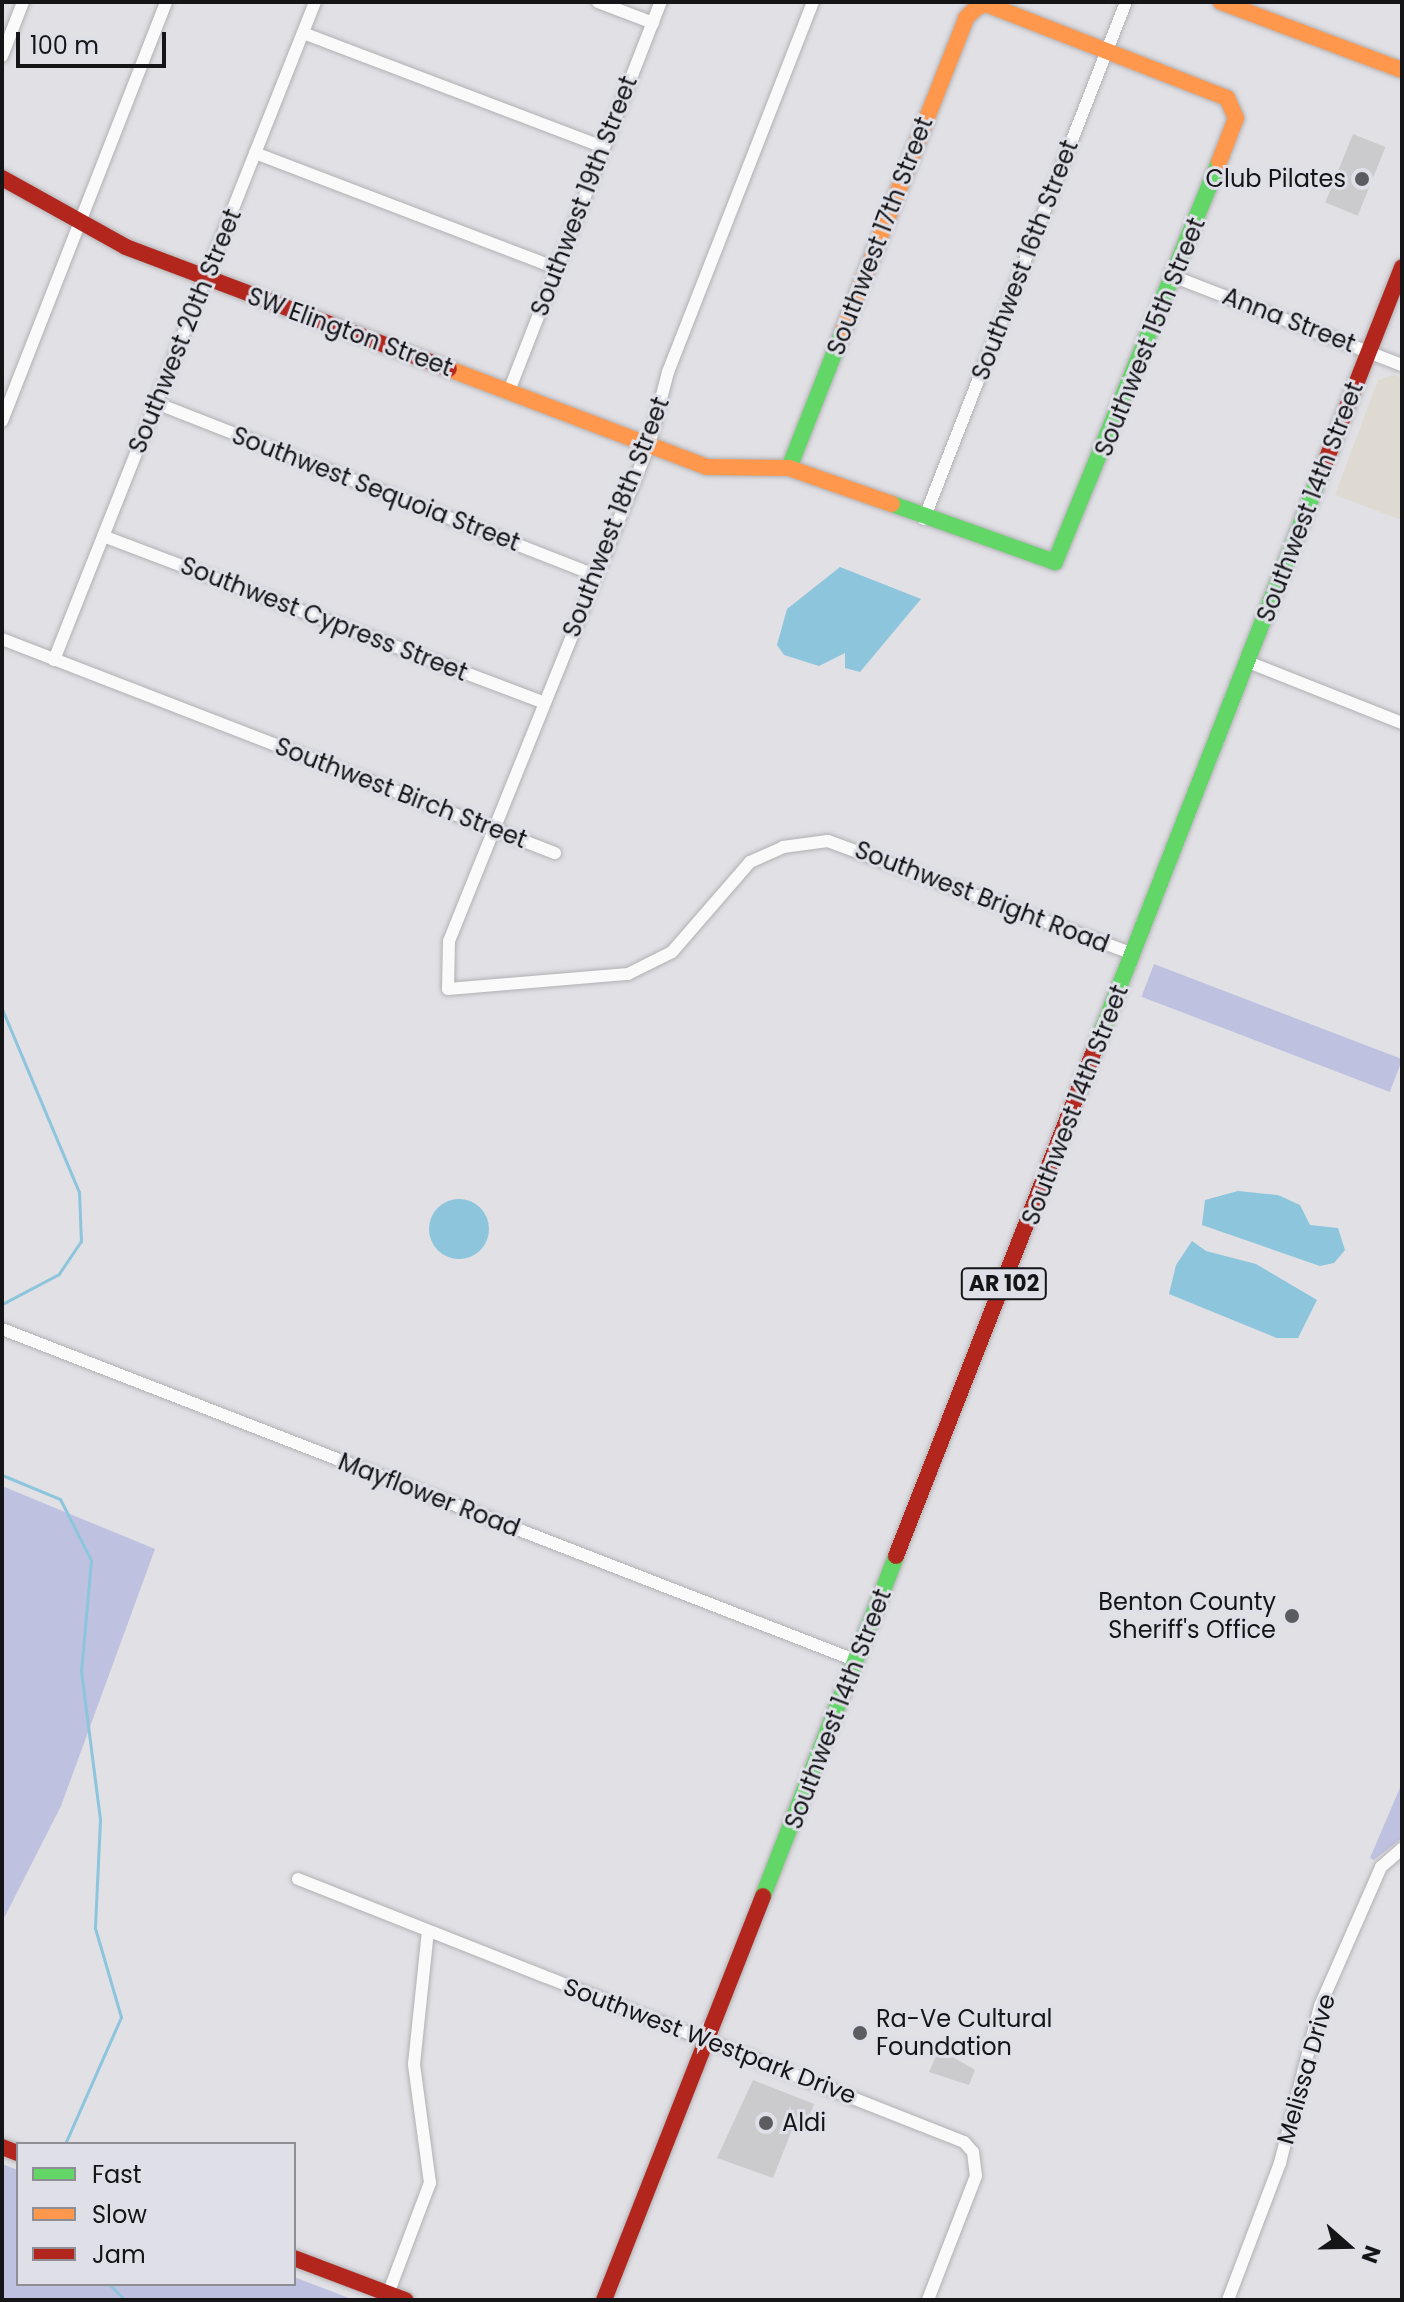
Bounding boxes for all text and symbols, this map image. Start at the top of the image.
scale bar [20,16,170,66]
text: 100 m [30,29,99,62]
street label: Southwest 19th Street [525,72,643,320]
street label: Southwest 17th Street [821,113,939,359]
street label: Southwest 16th Street [966,136,1084,384]
place label: Club Pilates [1206,165,1346,193]
marker: Club Pilates [1353,170,1371,188]
street label: Southwest 20th Street [123,205,247,457]
street label: Southwest 15th Street [1089,214,1211,460]
street label: SW Elington Street [244,282,456,382]
street label: Anna Street [1219,282,1359,358]
street label: Southwest 14th Street [1251,378,1369,626]
street label: Southwest 18th Street [557,393,675,641]
street label: Southwest Sequoia Street [228,421,524,557]
street label: Southwest Cypress Street [176,551,472,687]
street label: Southwest Birch Street [271,732,531,854]
street label: Southwest Bright Road [851,835,1113,959]
street label: Southwest 14th Street [1016,981,1134,1229]
road number: AR 102 [960,1266,1048,1302]
street label: Mayflower Road [334,1447,524,1543]
street label: Southwest 14th Street [779,1585,897,1833]
place label: Benton County Sheriff's Office [1098,1588,1276,1644]
marker: Benton County Sheriff's Office [1283,1607,1301,1625]
street label: Southwest Westpark Drive [560,1972,860,2110]
street label: Melissa Drive [1271,1990,1341,2148]
place label: Ra-Ve Cultural Foundation [876,2005,1053,2061]
marker: Ra-Ve Cultural Foundation [851,2024,869,2042]
place label: Aldi [782,2109,826,2137]
marker: Aldi [757,2114,775,2132]
legend [16,2142,296,2286]
text: Fast [92,2158,142,2191]
text: Slow [92,2198,147,2231]
north arrow [1308,2206,1388,2286]
text: Jam [92,2238,146,2271]
text: N [1354,2241,1388,2267]

